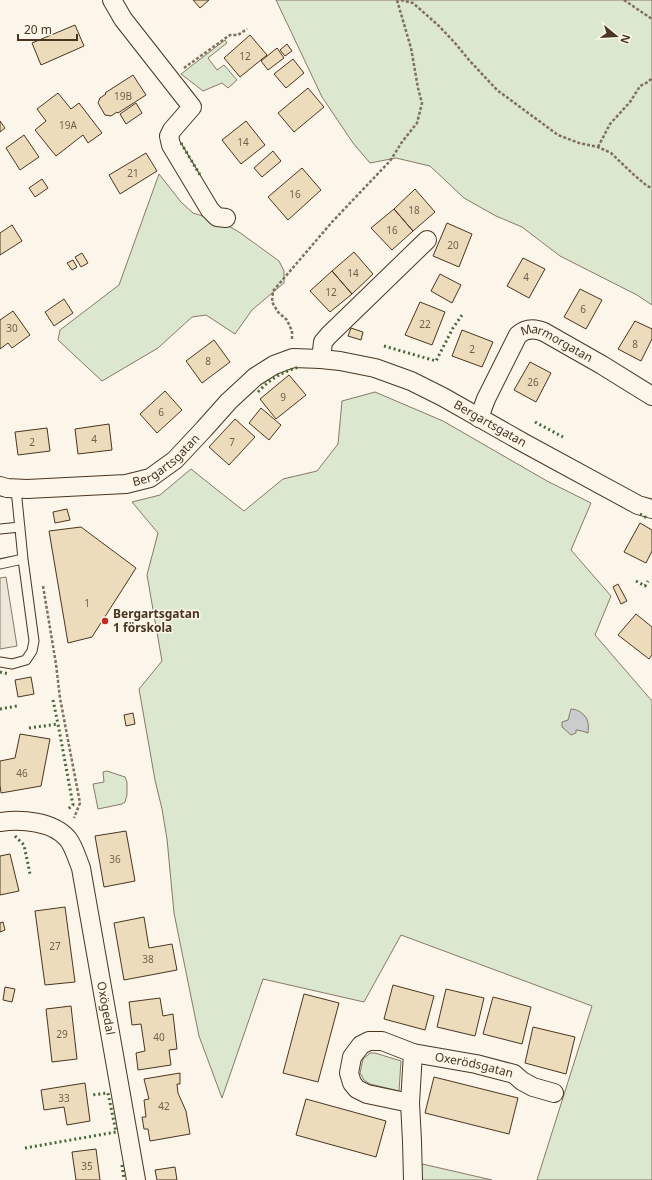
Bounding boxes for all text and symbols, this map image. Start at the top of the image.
scale bar [18,16,77,42]
north arrow [596,16,636,56]
text: 20 m [24,21,52,38]
text: N [617,33,635,46]
house number: 12 [239,49,251,63]
house number: 19B [114,89,132,103]
house number: 19A [59,118,78,132]
house number: 14 [237,135,249,149]
house number: 21 [127,166,139,180]
house number: 16 [289,187,301,201]
house number: 18 [408,203,420,217]
house number: 16 [386,223,398,237]
house number: 20 [447,238,459,252]
house number: 14 [347,266,359,280]
house number: 4 [523,270,529,284]
house number: 12 [325,285,337,299]
house number: 6 [580,302,586,316]
house number: 22 [419,317,431,331]
street label: Marmorgatan [518,320,596,366]
house number: 30 [6,321,18,335]
house number: 8 [632,337,638,351]
house number: 2 [469,342,475,356]
house number: 8 [205,354,211,368]
house number: 26 [527,375,539,389]
house number: 9 [280,390,286,404]
street label: Bergartsgatan [451,396,530,451]
house number: 6 [158,405,164,419]
street label: Bergartsgatan [131,430,203,490]
house number: 4 [91,432,97,446]
house number: 2 [29,435,35,449]
house number: 7 [229,435,235,449]
house number: 1 [84,596,90,610]
place label: Bergartsgatan 1 förskola [113,605,200,636]
marker: Bergartsgatan 1 förskola [100,616,110,626]
house number: 46 [16,766,28,780]
house number: 36 [109,852,121,866]
house number: 27 [49,939,61,953]
house number: 38 [142,952,154,966]
street label: Oxögedal [93,980,119,1036]
house number: 29 [56,1027,68,1041]
house number: 40 [153,1030,165,1044]
street label: Oxerödsgatan [433,1048,515,1081]
house number: 33 [58,1091,70,1105]
house number: 42 [158,1099,170,1113]
house number: 35 [81,1159,93,1173]

